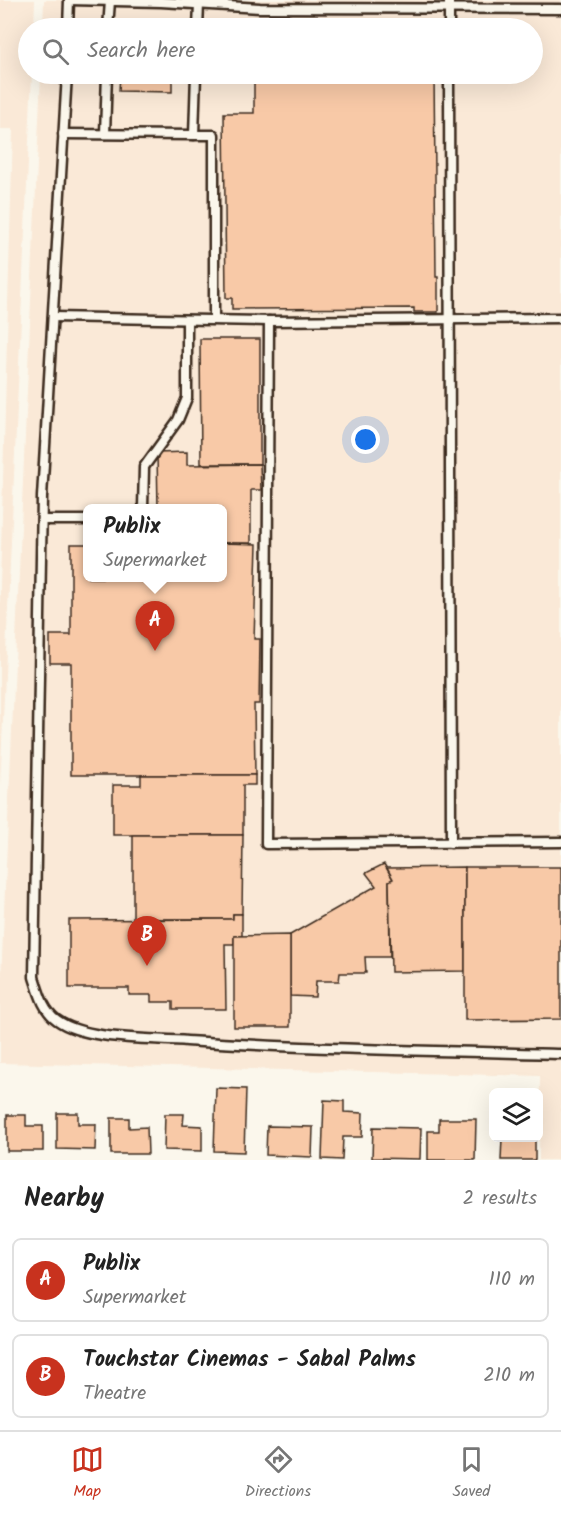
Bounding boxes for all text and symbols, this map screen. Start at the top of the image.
search box [18,18,543,84]
text: Search here [87,34,195,69]
icon: search [39,35,72,68]
your location [351,425,380,454]
popup [83,504,227,582]
text: Publix [103,510,161,545]
text: Supermarket [103,545,207,577]
pin: A [136,602,174,651]
pin: B [128,916,166,966]
map controls [489,1088,543,1142]
button: layers [489,1088,543,1142]
text: Nearby [24,1178,104,1220]
text: 2 results [462,1183,537,1215]
text: Publix [83,1247,140,1282]
text: A [39,1264,52,1296]
text: 110 m [489,1264,535,1296]
text: Supermarket [83,1282,186,1314]
text: Touchstar Cinemas - Sabal Palms [83,1343,416,1378]
text: B [39,1360,52,1392]
text: 210 m [483,1360,535,1392]
text: Theatre [83,1378,146,1410]
tab: Map [71,1443,104,1504]
tab: Directions [245,1443,311,1504]
tab: Saved [452,1443,490,1504]

